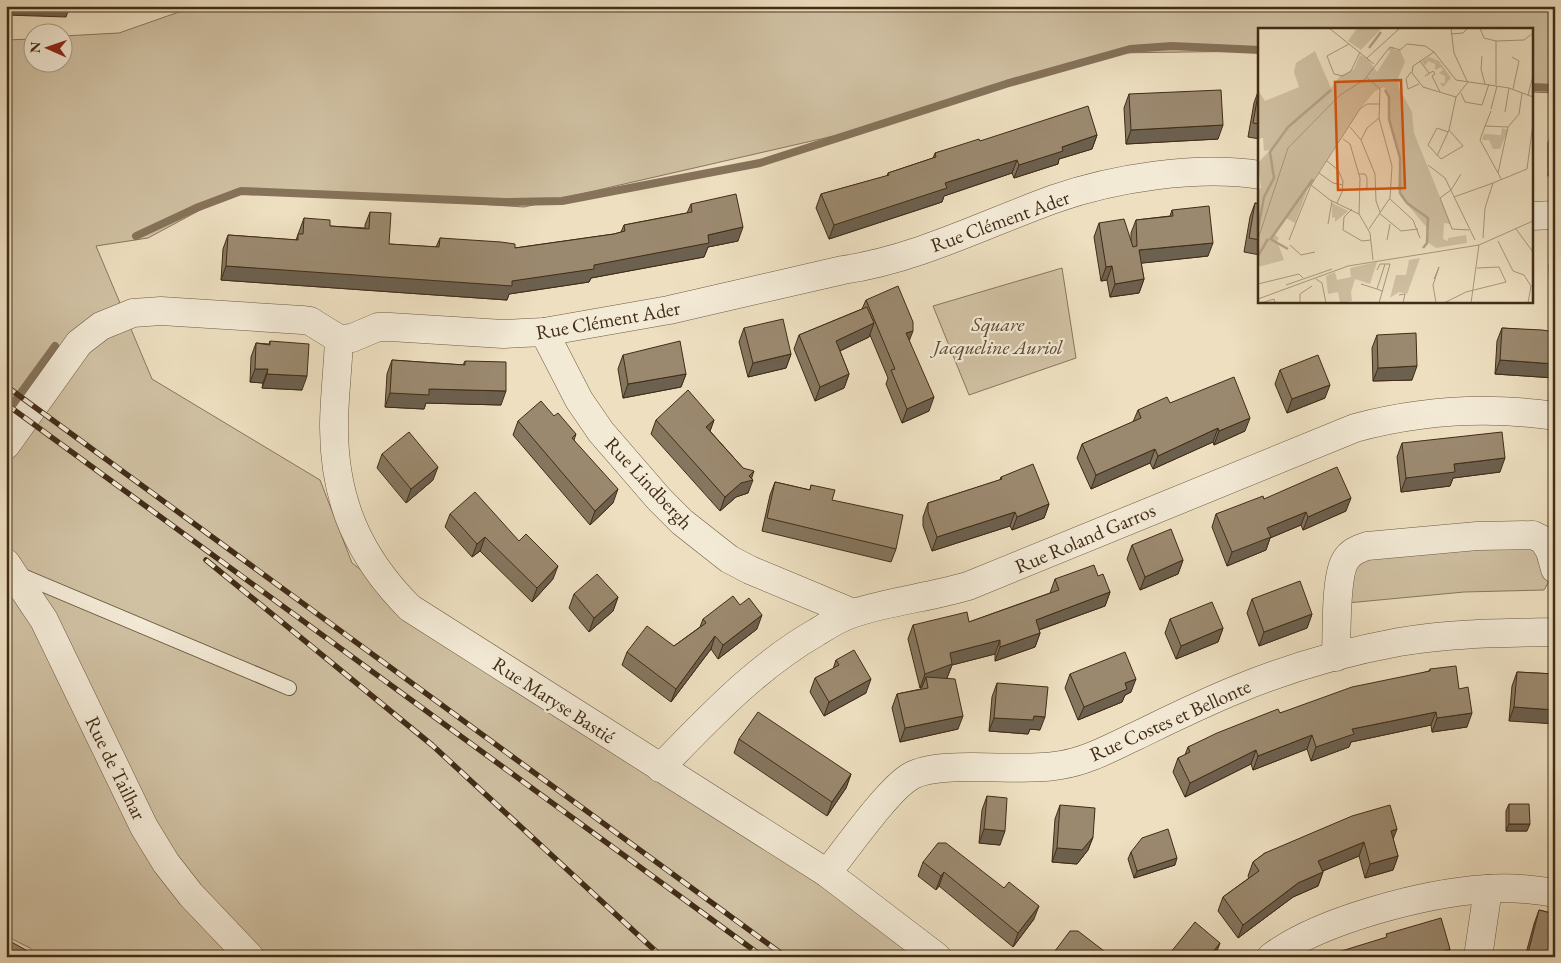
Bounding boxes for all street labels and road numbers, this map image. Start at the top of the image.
street label: Rue Clément Ader [927,184,1073,258]
street label: Rue Clément Ader [534,294,682,345]
street label: Rue Lindbergh [599,431,699,535]
street label: Rue Roland Garros [1011,497,1159,579]
street label: Rue Maryse Bastié [488,651,620,749]
street label: Rue Costes et Bellonte [1085,673,1255,767]
street label: Rue de Tailhar [80,712,152,825]

